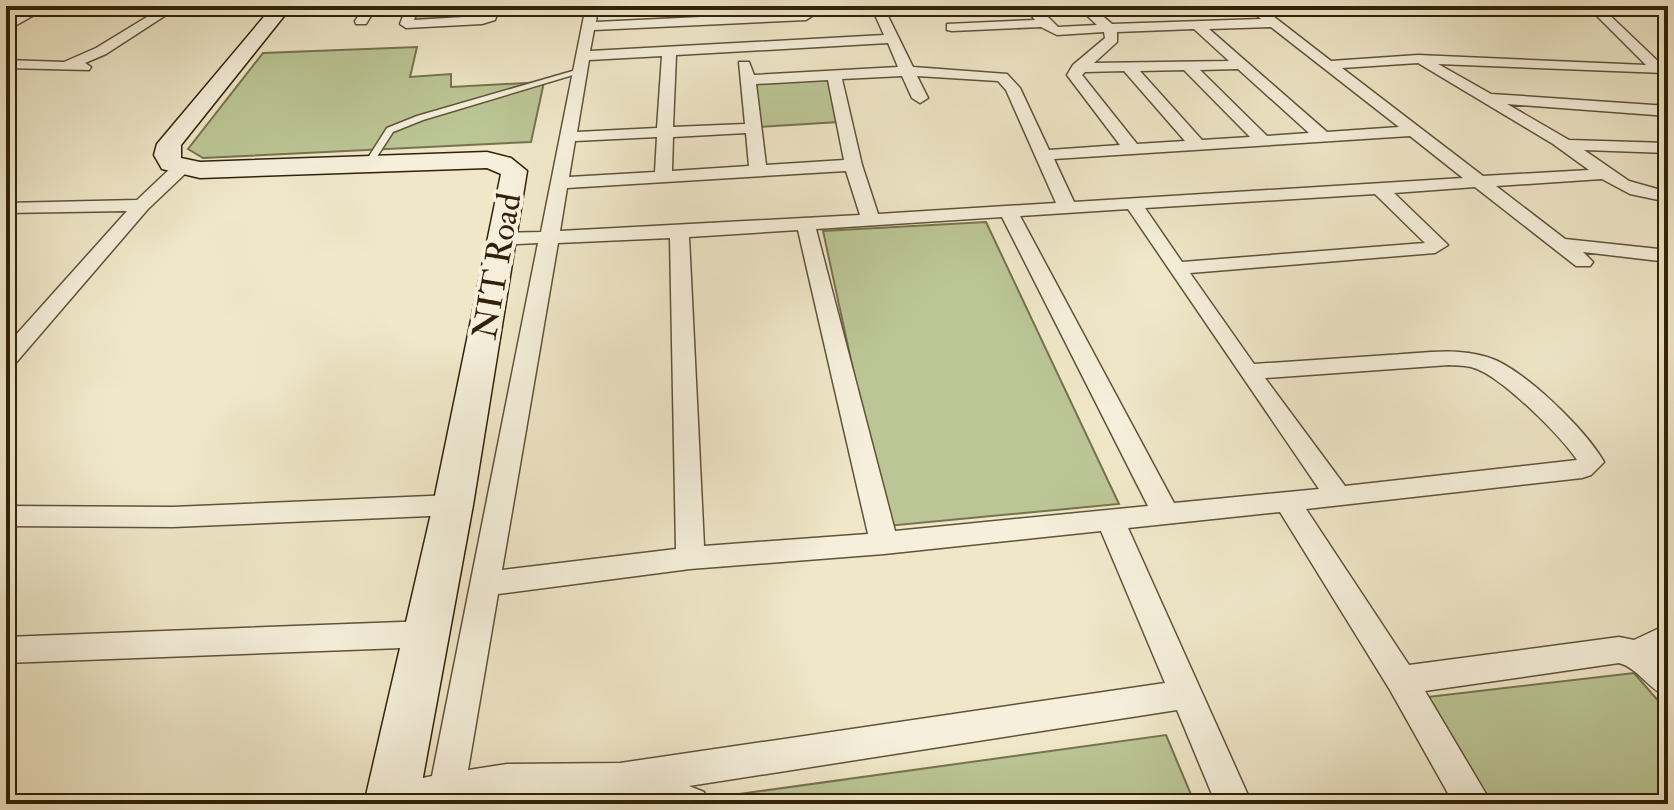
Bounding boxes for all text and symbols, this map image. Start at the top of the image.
street label: NIT Road [463,190,532,343]

